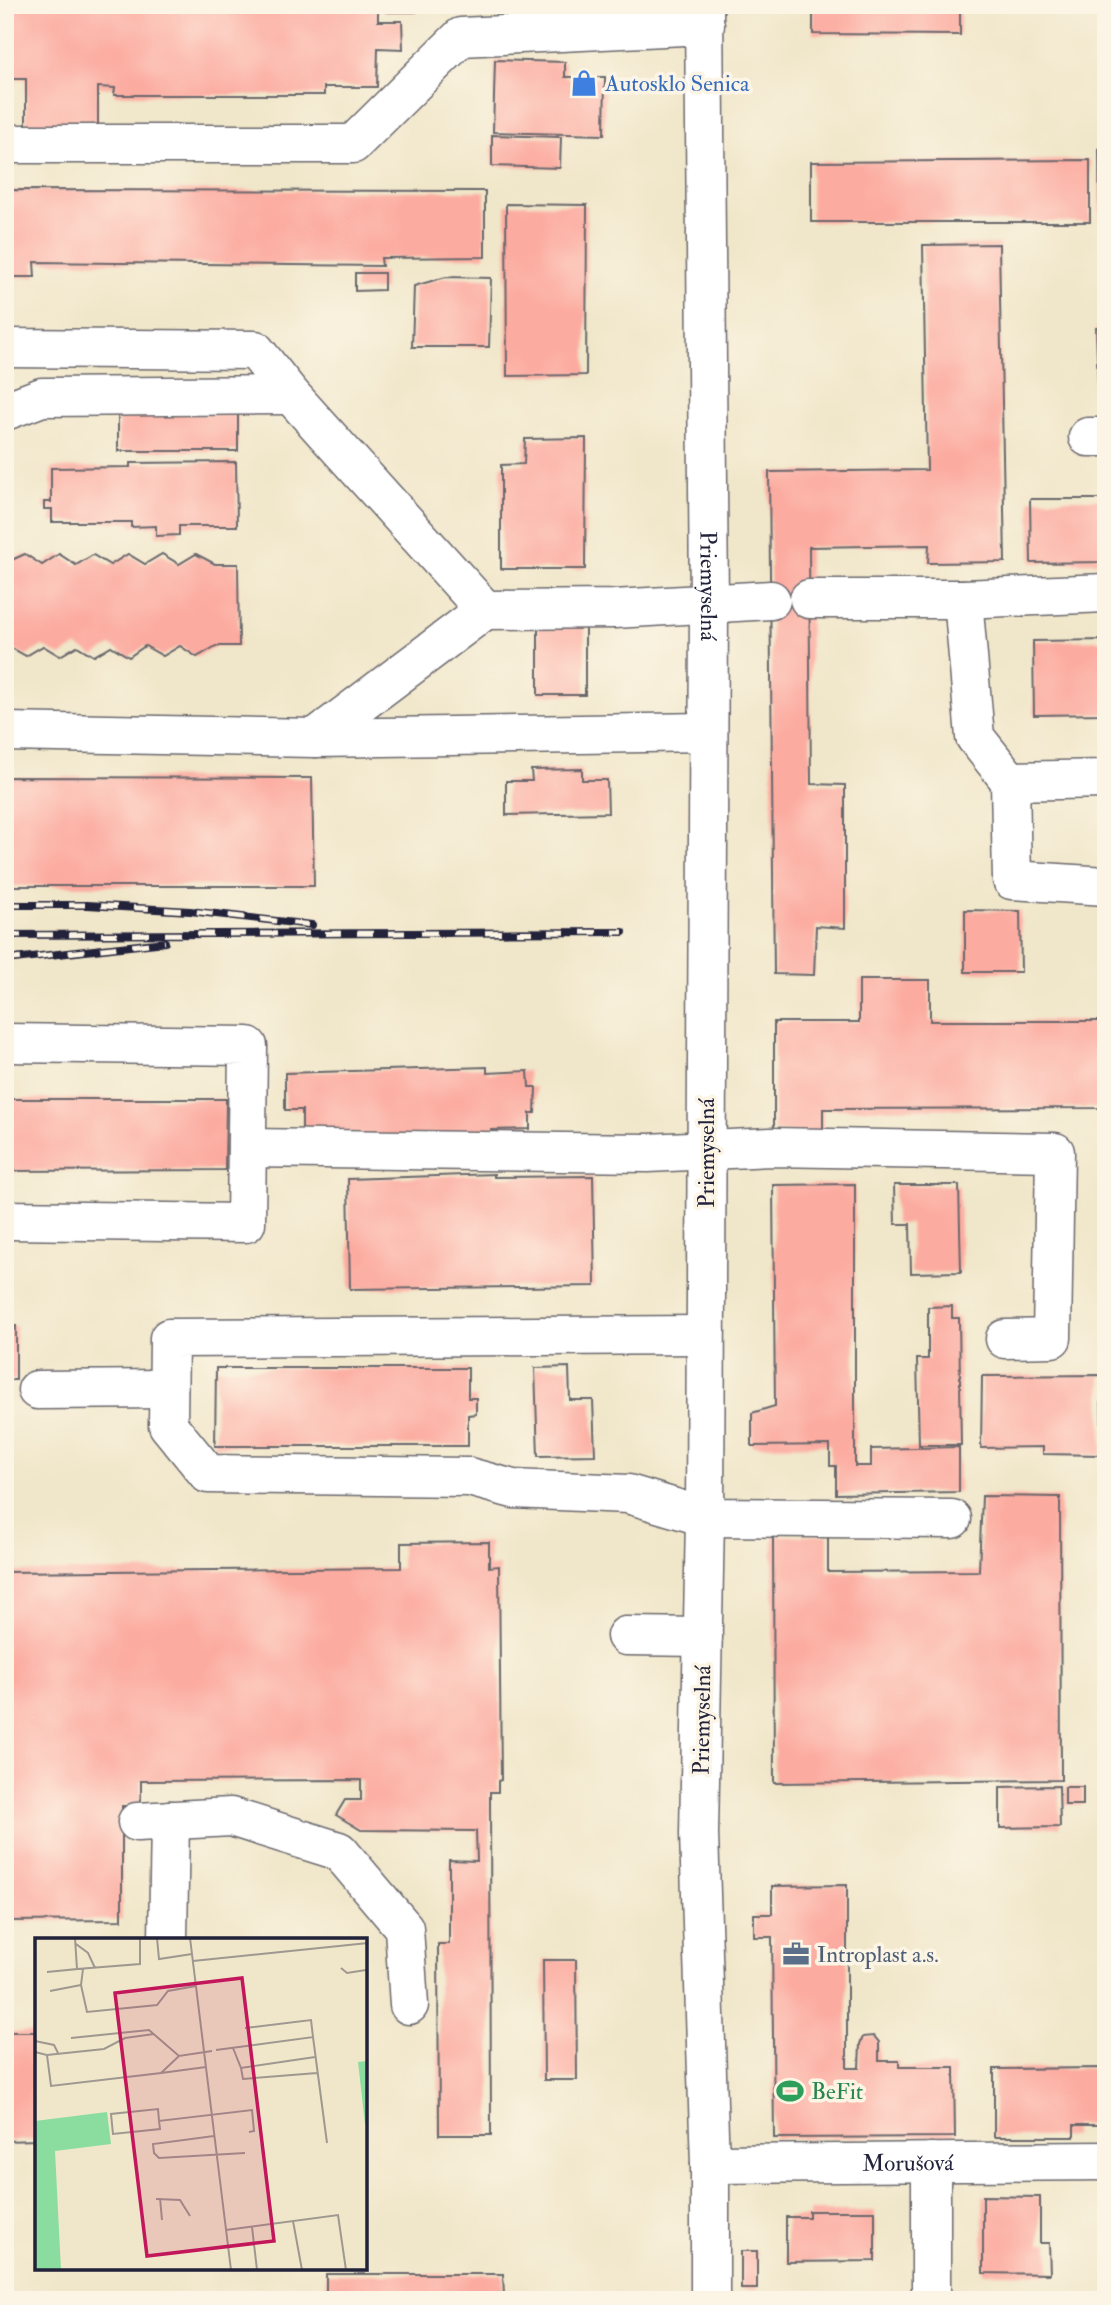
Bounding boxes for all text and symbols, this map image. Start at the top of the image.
shop icon: Autosklo Senica [569,68,599,98]
place label: Autosklo Senica [604,69,750,98]
street label: Priemyselná [694,531,724,642]
street label: Priemyselná [692,1098,721,1208]
street label: Priemyselná [687,1664,717,1775]
inset map [35,1938,368,2270]
office icon: Introplast a.s. [781,1939,811,1969]
place label: Introplast a.s. [817,1940,939,1970]
sports icon: BeFit [775,2076,805,2106]
place label: BeFit [811,2077,863,2106]
street label: Morušová [862,2148,954,2177]

